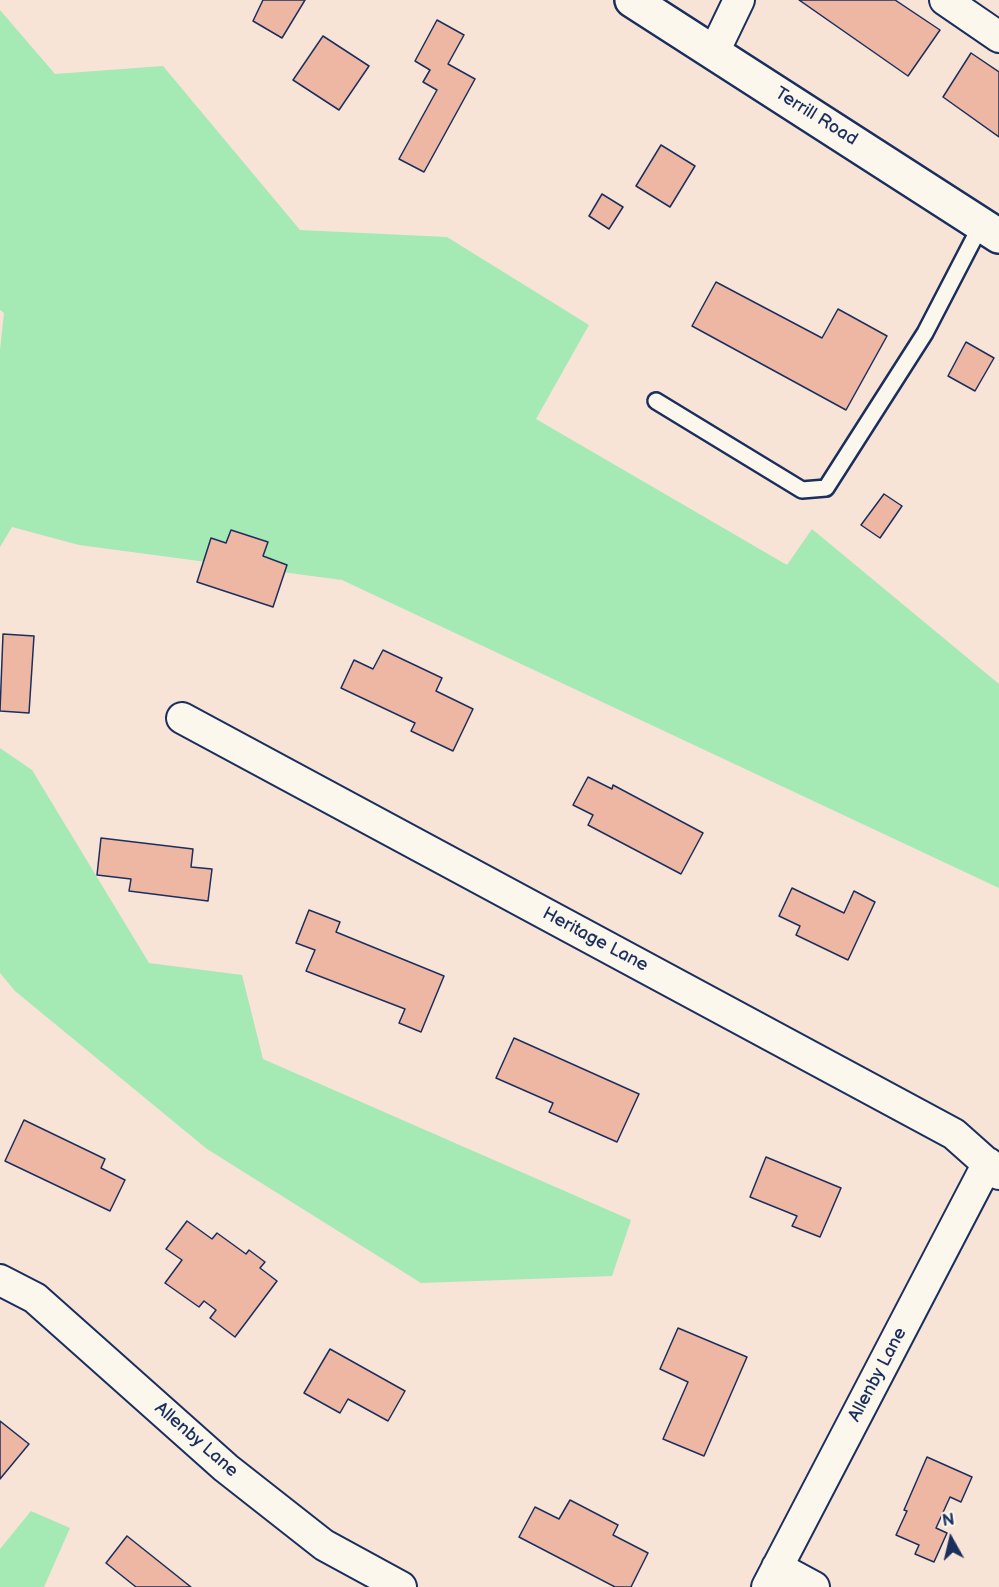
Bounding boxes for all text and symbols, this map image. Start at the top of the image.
street label: Terrill Road [771,83,861,151]
street label: Heritage Lane [538,903,652,977]
street label: Allenby Lane [844,1324,912,1426]
street label: Allenby Lane [150,1398,242,1482]
north arrow [921,1509,981,1569]
text: N [941,1510,956,1531]

